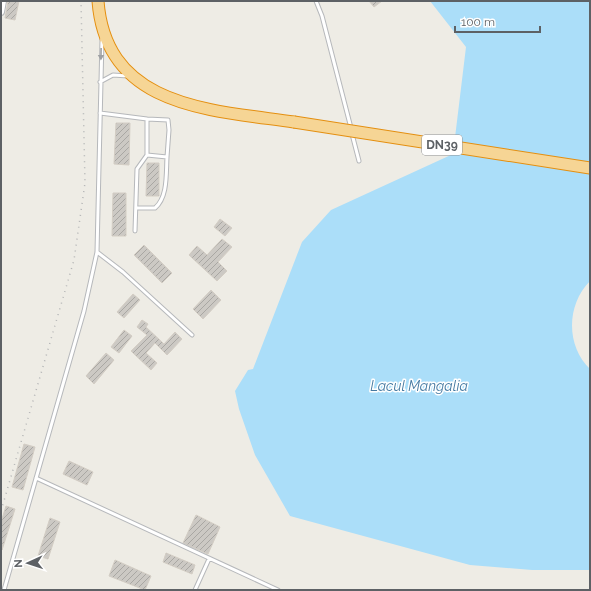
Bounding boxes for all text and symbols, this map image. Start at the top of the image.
scale bar [455,8,540,34]
text: 100 m [461,15,495,29]
one-way arrow [98,48,104,61]
road number: DN39 [422,135,462,155]
water label: Lacul Mangalia [370,378,468,394]
north arrow [8,543,48,583]
text: N [12,559,25,568]

